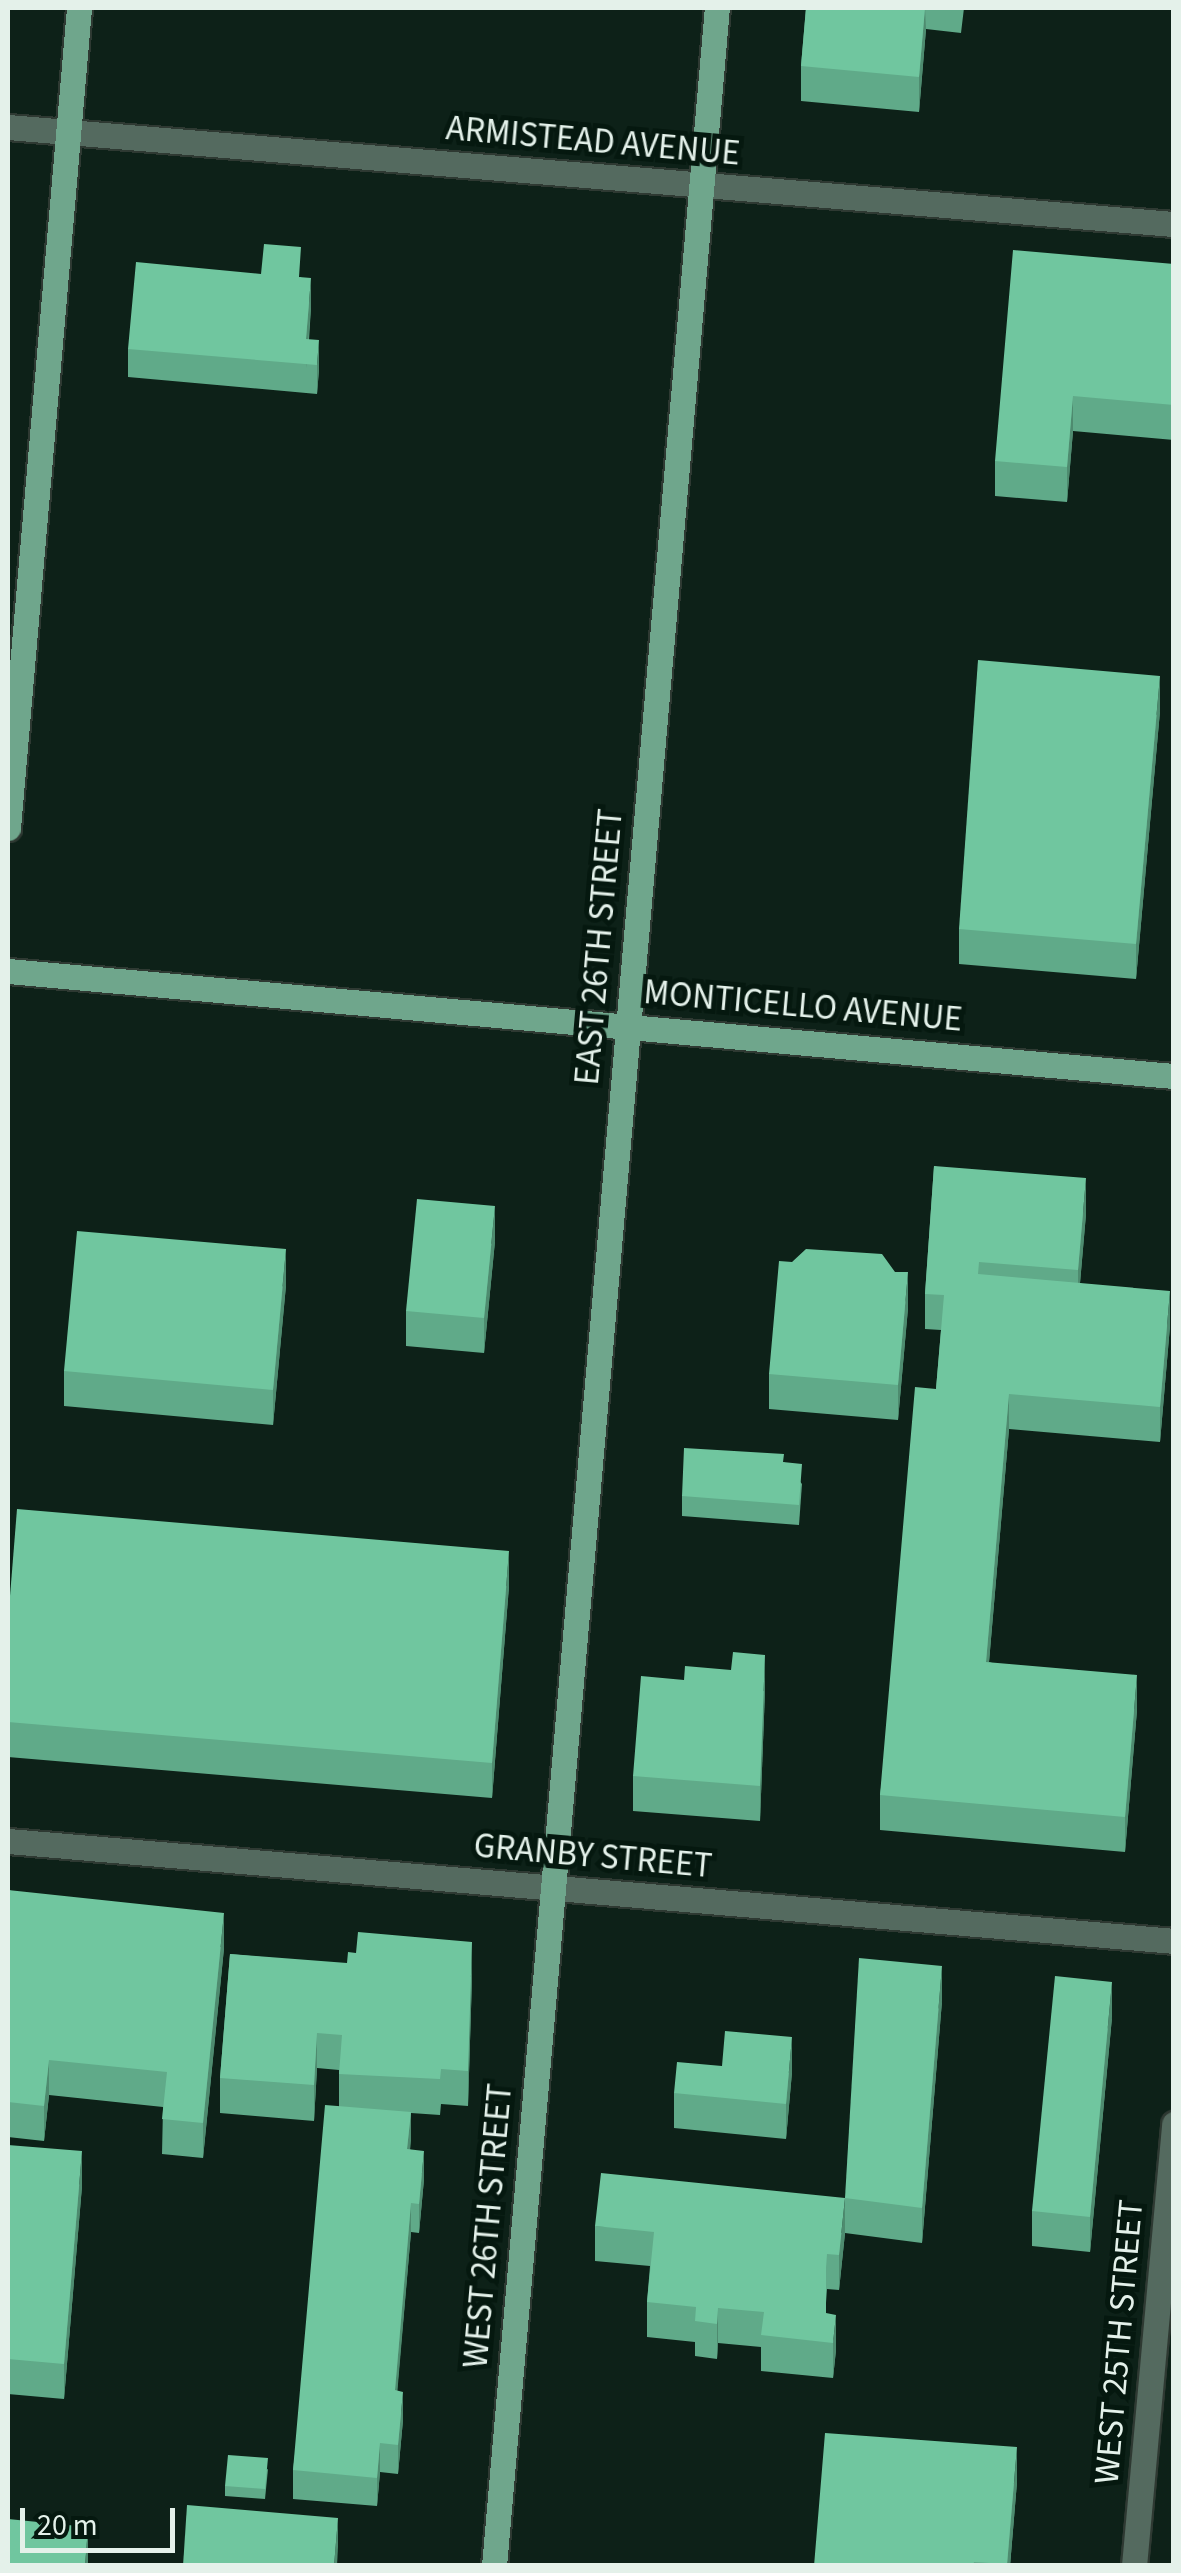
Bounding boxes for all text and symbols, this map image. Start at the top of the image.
street label: ARMISTEAD AVENUE [444,107,742,175]
street label: EAST 26TH STREET [566,807,632,1087]
street label: MONTICELLO AVENUE [642,971,964,1041]
street label: GRANBY STREET [472,1825,714,1887]
street label: WEST 26TH STREET [455,2082,521,2370]
street label: WEST 25TH STREET [1086,2198,1152,2486]
scale bar [25,2488,180,2550]
text: 20 m [37,2504,98,2547]

